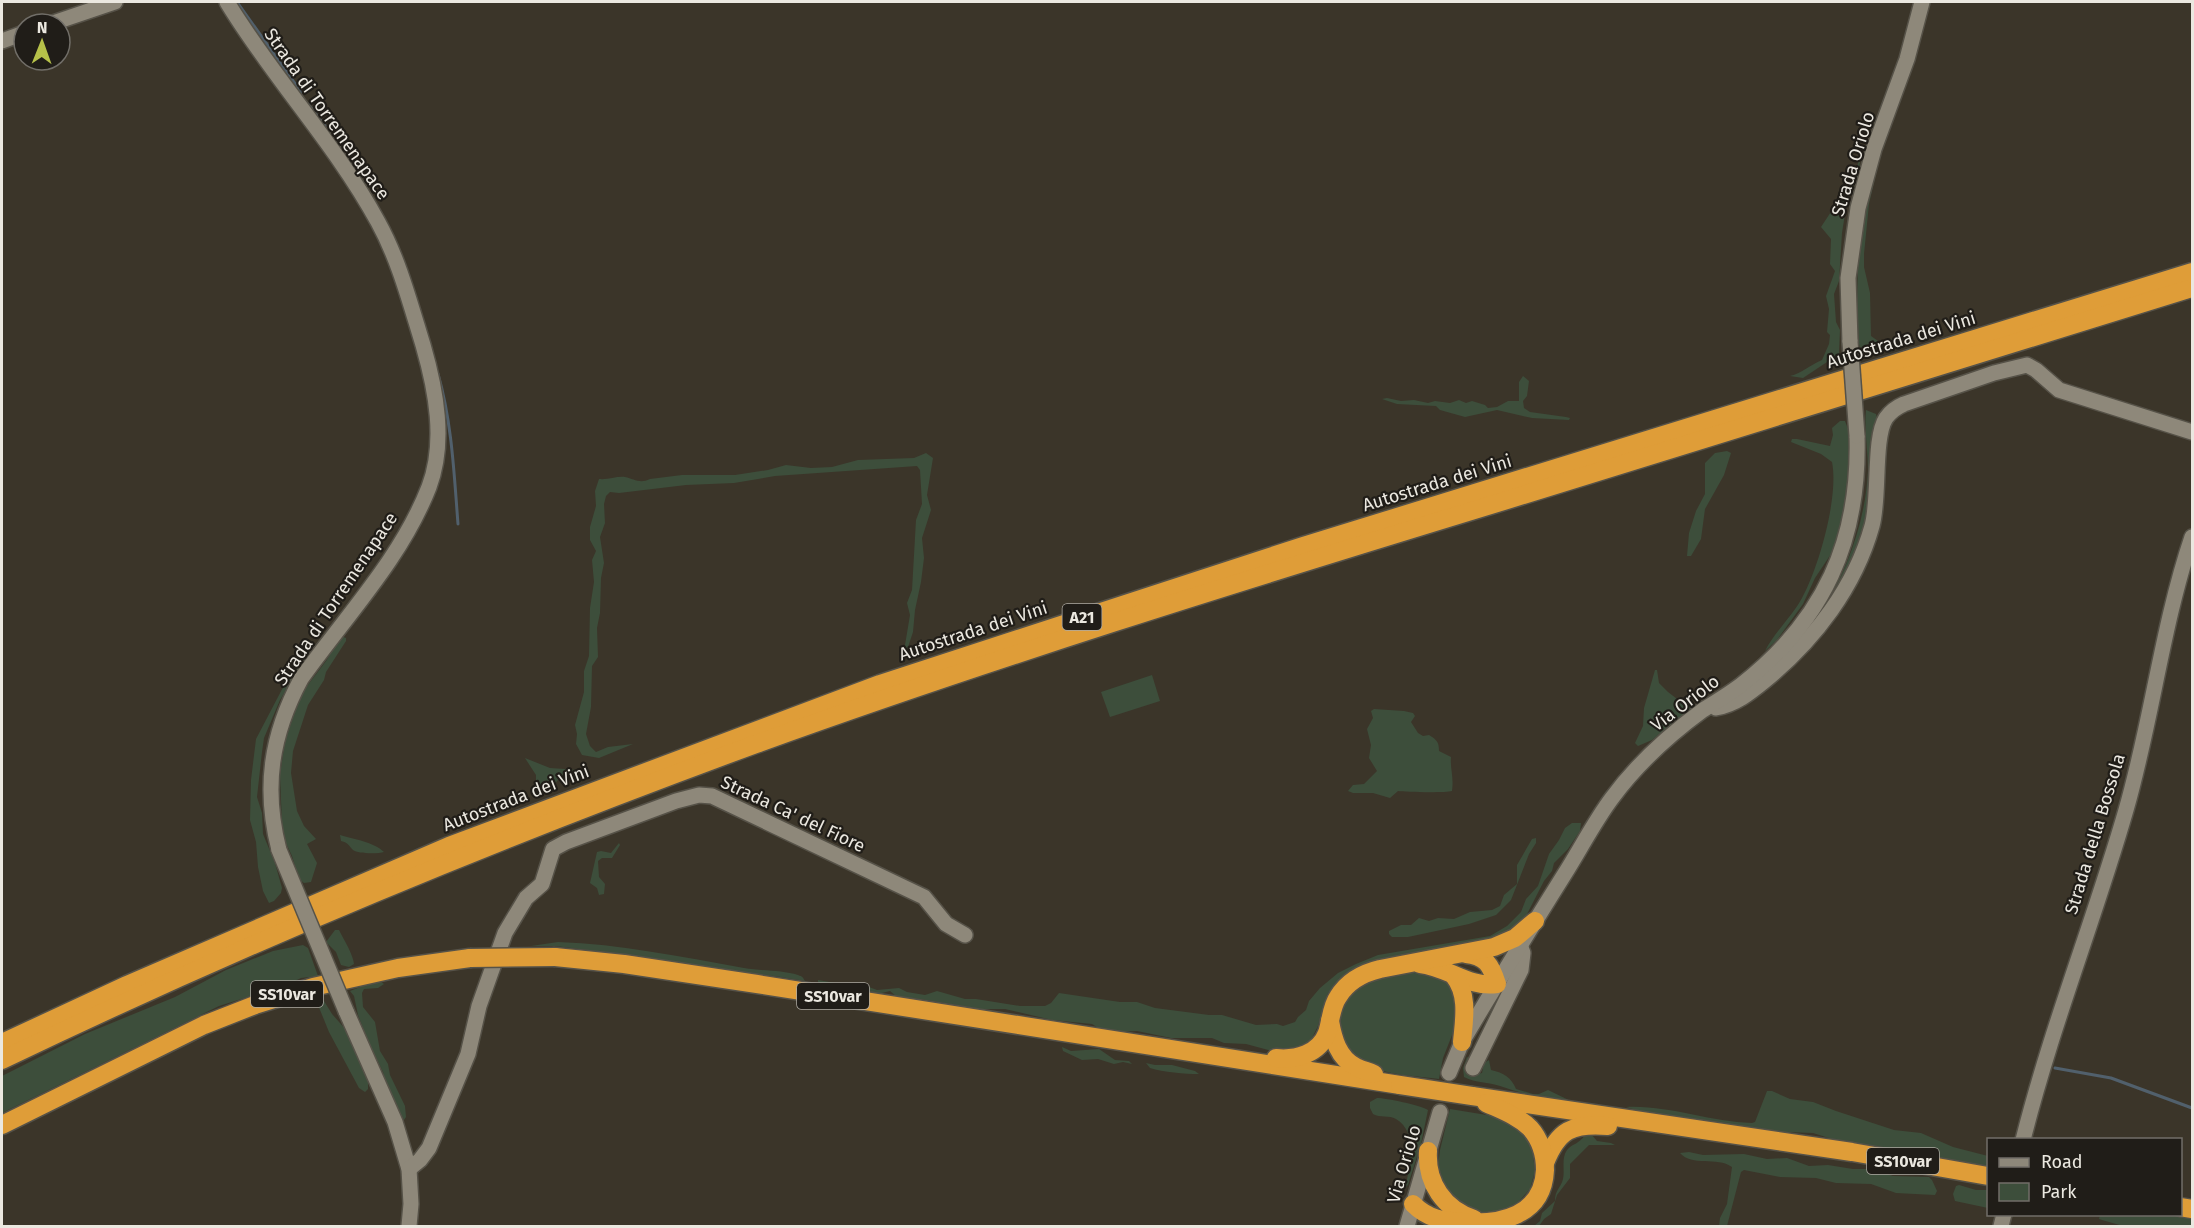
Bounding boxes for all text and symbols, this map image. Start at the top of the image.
north arrow [12,12,72,72]
text: N [37,18,48,37]
street label: Strada di Torremenapace [259,24,395,204]
street label: Strada Oriolo [1827,109,1879,219]
street label: Autostrada dei Vini [1824,307,1978,373]
street label: Autostrada dei Vini [1360,450,1514,516]
street label: Strada di Torremenapace [270,508,402,690]
street label: Autostrada dei Vini [896,597,1050,665]
road number: A21 [1062,604,1102,630]
street label: Via Oriolo [1646,670,1724,736]
street label: Strada della Bossola [2060,751,2130,917]
street label: Autostrada dei Vini [440,760,592,836]
street label: Strada Ca' del Fiore [717,771,869,857]
road number: SS10var [251,981,323,1007]
road number: SS10var [797,983,869,1009]
street label: Via Oriolo [1382,1122,1426,1206]
legend [1987,1138,2182,1216]
road number: SS10var [1867,1148,1939,1174]
text: Road [2041,1151,2083,1173]
text: Park [2041,1181,2077,1203]

